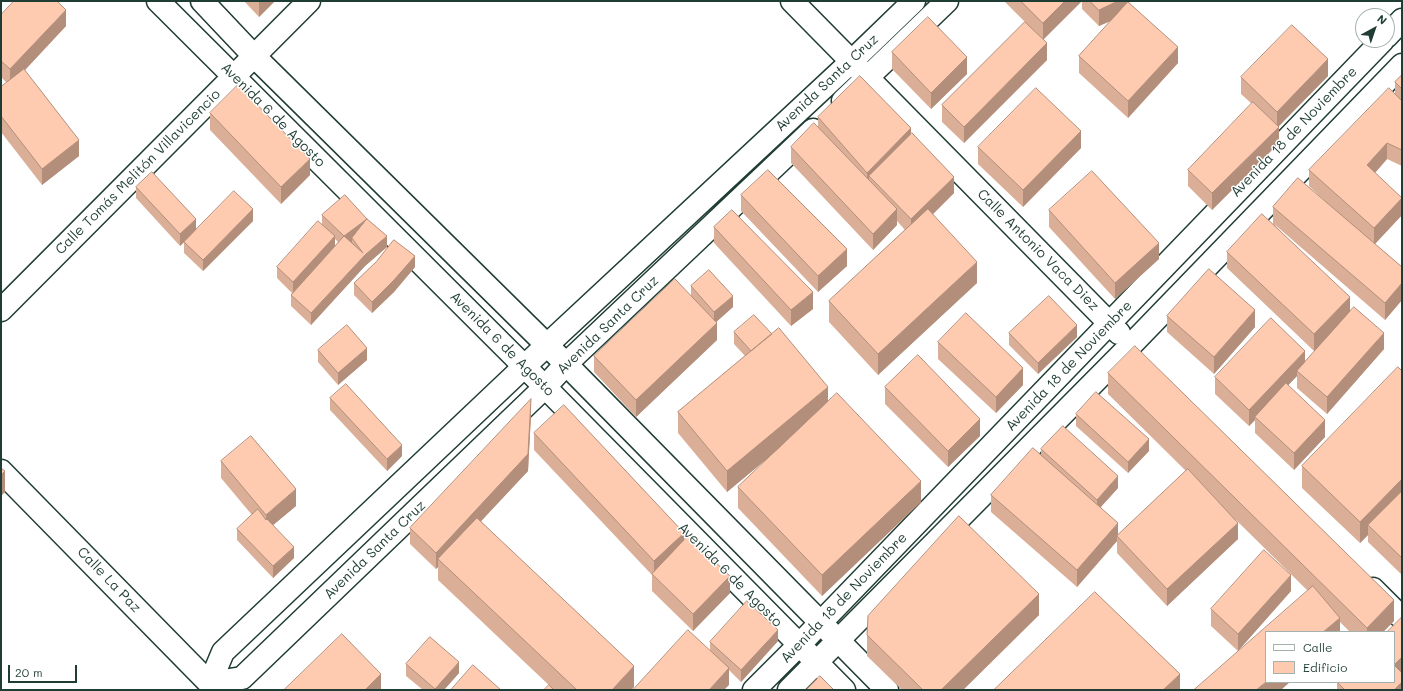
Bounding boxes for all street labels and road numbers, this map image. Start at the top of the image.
street label: Avenida Santa Cruz [772,31,882,135]
street label: Avenida 6 de Agosto [217,59,329,171]
street label: Avenida 18 de Noviembre [1227,63,1361,201]
street label: Calle Tomás Melitón Villavicencio [52,86,224,258]
street label: Calle Antonio Vaca Diez [974,186,1102,314]
street label: Avenida Santa Cruz [554,272,662,378]
street label: Avenida 6 de Agosto [446,288,558,400]
street label: Avenida 18 de Noviembre [1002,297,1136,435]
street label: Avenida Santa Cruz [321,497,429,603]
street label: Avenida 6 de Agosto [674,519,786,631]
street label: Avenida 18 de Noviembre [777,529,911,667]
street label: Calle La Paz [74,544,144,616]

